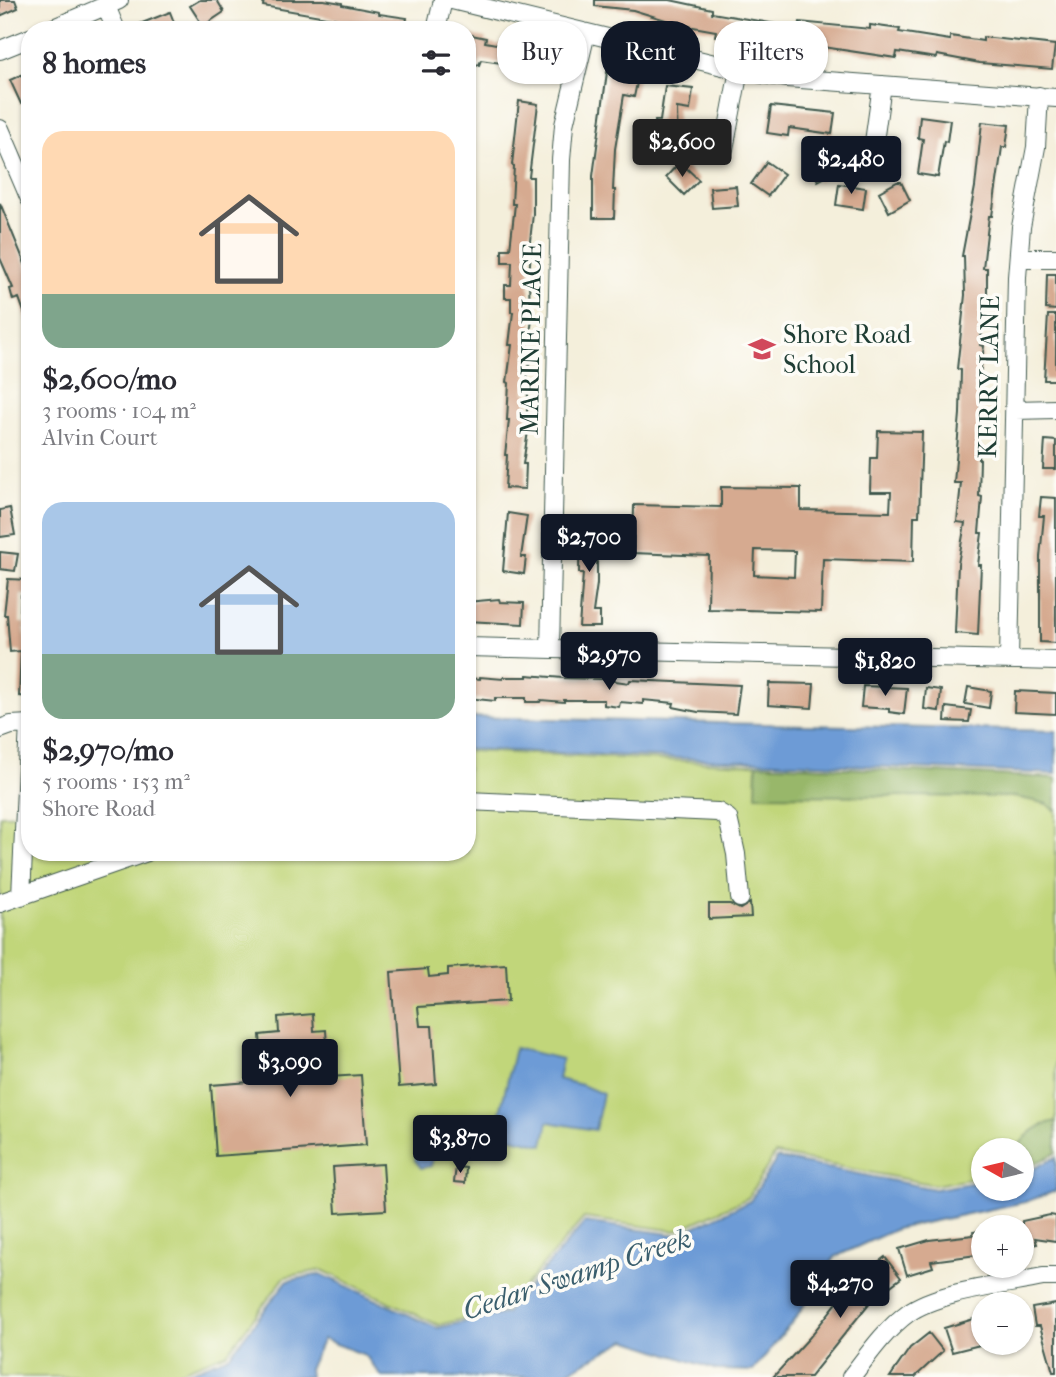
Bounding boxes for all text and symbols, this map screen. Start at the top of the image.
chip: Buy [497,21,587,84]
chip: Rent [601,21,700,84]
chip: Filters [714,21,828,84]
icon: filters [417,44,455,82]
text: 8 homes [42,46,146,81]
pin: $2,600 [625,120,739,179]
text: $2,600 [649,128,715,155]
pin: $2,480 [794,136,908,196]
text: $2,480 [817,145,885,172]
icon: home [186,176,312,302]
street label: MARINE PLACE [514,243,548,435]
street label: KERRY LANE [972,295,1006,459]
place label: Shore Road School [783,319,912,380]
school or university icon: Shore Road School [747,334,777,364]
text: $2,600/mo [42,362,177,397]
text: 3 rooms · 104 m² [42,397,196,424]
text: Alvin Court [42,424,158,451]
pin: $2,700 [532,514,646,574]
text: $2,700 [557,523,621,550]
icon: home [186,547,312,673]
pin: $2,970 [552,632,666,692]
pin: $1,820 [828,638,942,698]
text: $2,970 [577,641,641,668]
text: $1,820 [854,647,916,674]
text: $2,970/mo [42,733,174,768]
text: 5 rooms · 153 m² [42,768,190,795]
text: Shore Road [42,795,155,822]
pin: $3,090 [233,1040,347,1099]
text: $3,090 [258,1048,322,1075]
pin: $3,870 [403,1116,517,1175]
text: $3,870 [429,1124,491,1151]
north arrow [971,1138,1034,1200]
map controls [971,1138,1034,1355]
button: + [971,1215,1034,1278]
water label: Cedar Swamp Creek [459,1221,695,1327]
pin: $4,270 [783,1260,897,1320]
text: $4,270 [806,1269,874,1296]
button: − [971,1292,1034,1355]

